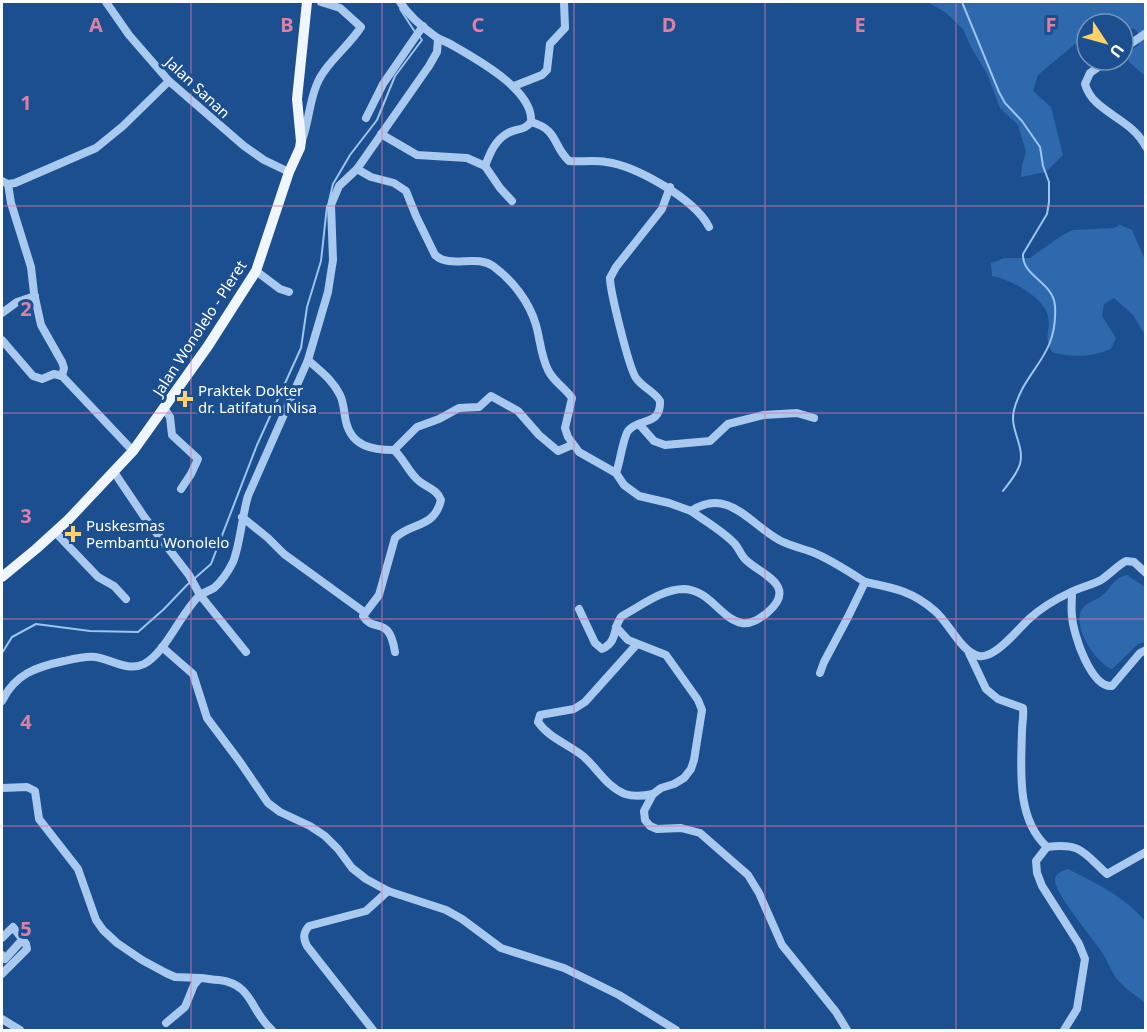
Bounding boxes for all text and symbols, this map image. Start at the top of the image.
text: A [89,11,103,38]
text: B [280,11,294,38]
text: C [472,11,485,38]
text: D [662,11,676,38]
text: E [854,11,866,38]
text: F [1046,11,1056,38]
north arrow [1075,12,1135,72]
text: U [1105,39,1130,62]
street label: Jalan Sanan [160,51,235,122]
text: 1 [20,89,32,116]
street label: Jalan Wonolelo - Pleret [146,256,251,401]
text: 2 [20,295,32,322]
place label: Praktek Dokter dr. Latifatun Nisa [198,380,317,417]
marker: Praktek Dokter dr. Latifatun Nisa [176,390,194,408]
text: 3 [20,502,32,529]
place label: Puskesmas Pembantu Wonolelo [86,515,229,552]
marker: Puskesmas Pembantu Wonolelo [64,525,82,543]
text: 4 [20,708,32,735]
text: 5 [20,915,32,942]

